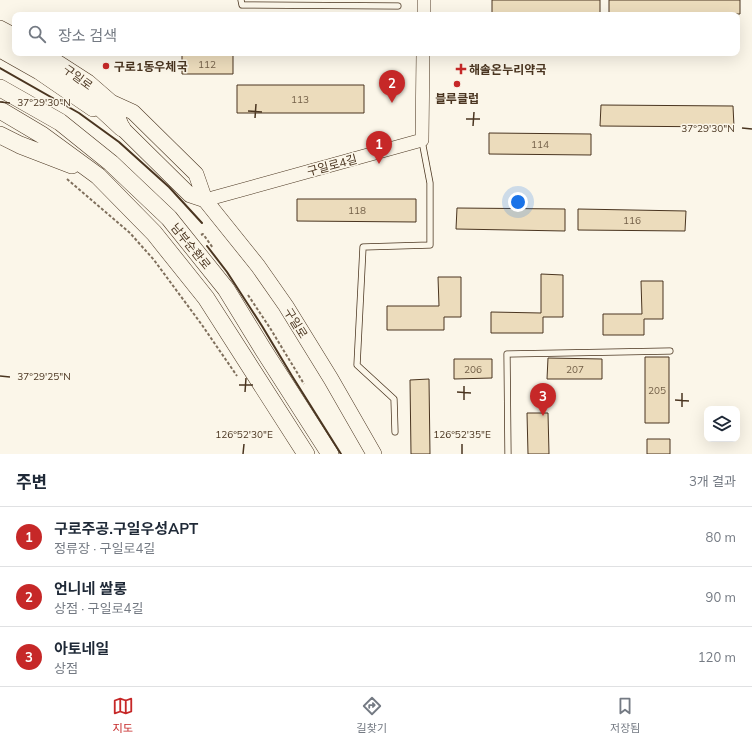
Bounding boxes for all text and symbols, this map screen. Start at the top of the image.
search box [12,12,740,56]
icon: search [26,23,48,45]
text: 장소 검색 [58,26,117,45]
house number: 112 [198,58,216,71]
place label: 구로1동우체국 [114,59,187,74]
street label: 구일로 [60,61,96,93]
marker: 구로1동우체국 [101,61,111,71]
place label: 해솔온누리약국 [469,62,546,77]
marker: 해솔온누리약국 [456,64,466,74]
pin: 2 [379,70,405,103]
marker: 블루클럽 [452,79,462,89]
place label: 블루클럽 [435,91,479,106]
house number: 113 [291,93,309,106]
text: 37°29'30"N [17,96,71,109]
text: 37°29'30"N [681,122,735,135]
pin: 1 [366,131,392,164]
house number: 114 [531,138,549,151]
street label: 구일로4길 [305,151,359,179]
your location [508,192,528,212]
house number: 118 [348,204,366,217]
house number: 116 [623,214,641,227]
street label: 남부순환로 [168,220,214,272]
street label: 구일로 [281,305,311,341]
house number: 206 [464,363,482,376]
house number: 207 [566,363,584,376]
text: 37°29'25"N [17,370,71,383]
pin: 3 [530,383,556,416]
house number: 205 [648,384,666,397]
map controls [704,406,740,442]
button: layers [704,406,740,442]
text: 126°52'30"E [215,428,273,441]
text: 126°52'35"E [433,428,491,441]
text: 주변 [16,471,47,492]
text: 3개 결과 [689,473,736,489]
text: 구로주공.구일우성APT [54,519,198,538]
text: 1 [25,529,33,545]
text: 80 m [706,529,736,545]
text: 정류장 · 구일로4길 [54,540,155,556]
text: 언니네 쌀롱 [54,579,127,598]
text: 2 [25,589,33,605]
text: 90 m [706,589,736,605]
text: 상점 · 구일로4길 [54,600,143,616]
text: 아토네일 [54,639,109,658]
text: 3 [25,649,33,665]
text: 120 m [698,649,736,665]
text: 상점 [54,660,78,676]
tab: 지도 [112,695,134,735]
tab: 길찾기 [357,695,387,735]
tab: 저장됨 [610,695,640,735]

